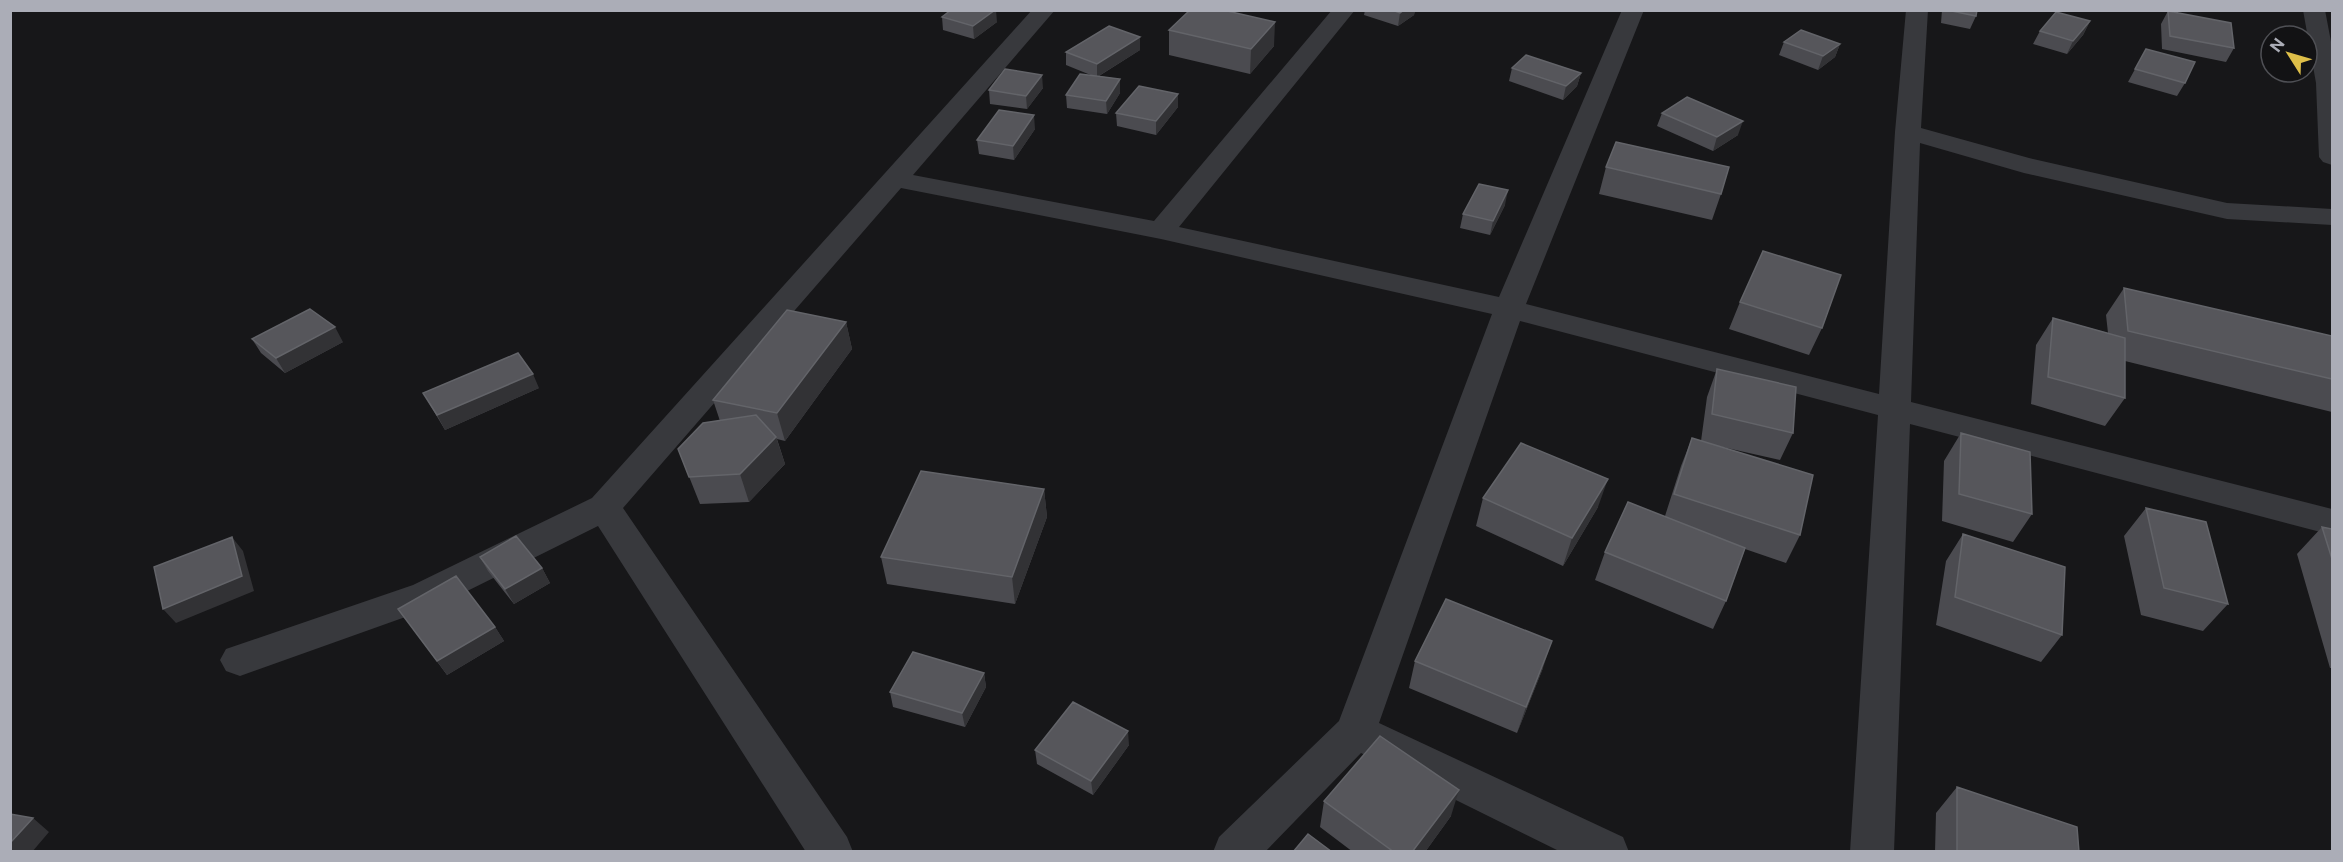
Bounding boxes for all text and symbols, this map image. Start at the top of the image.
north arrow [2259,24,2319,84]
text: N [2266,35,2289,56]

